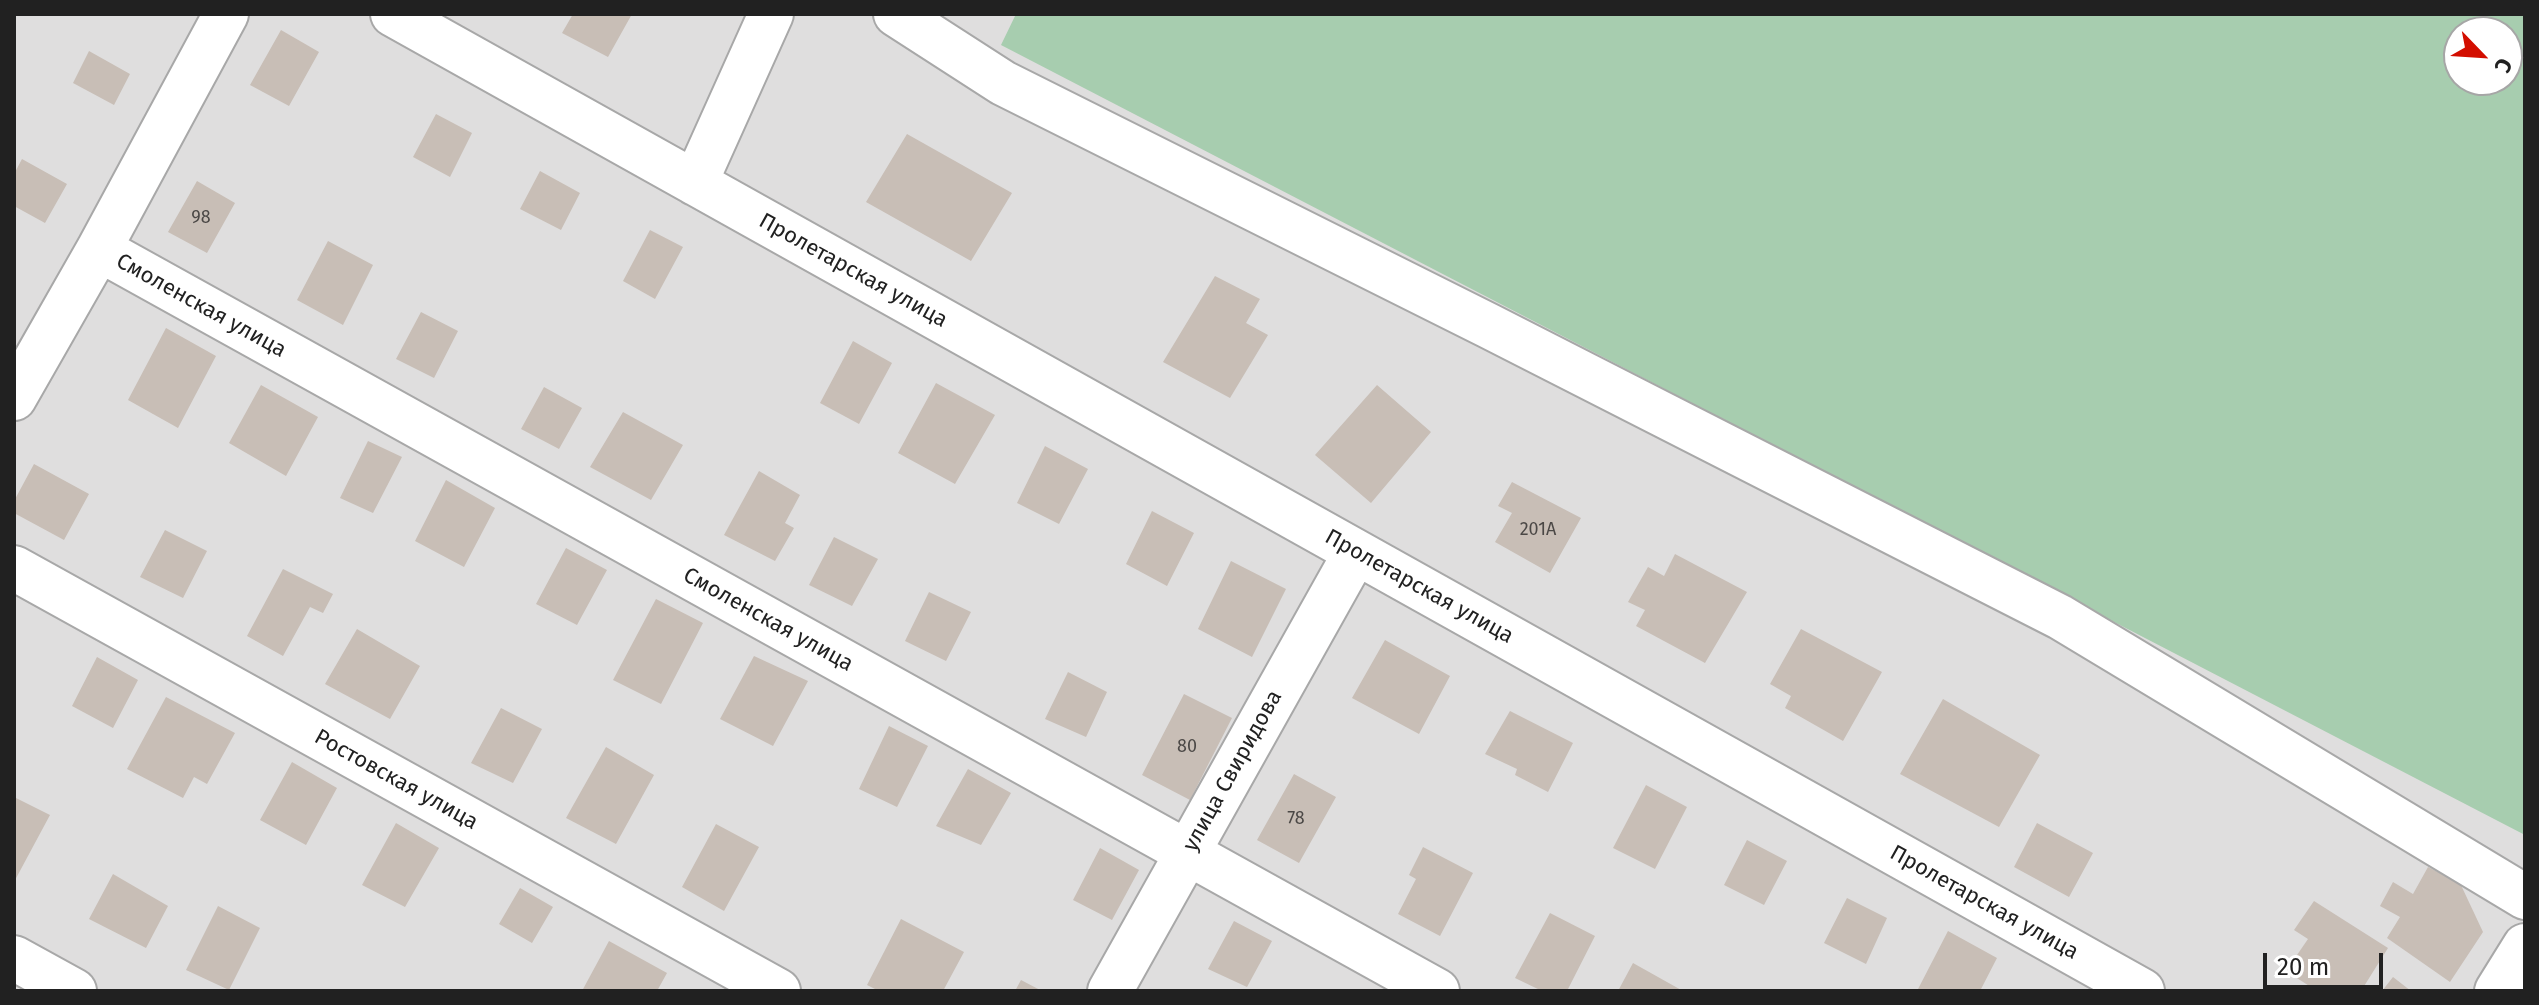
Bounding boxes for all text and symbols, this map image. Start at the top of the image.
north arrow [2443,16,2523,96]
text: С [2488,54,2518,77]
house number: 98 [191,207,211,229]
street label: Пролетарская улица [754,208,952,334]
street label: Смоленская улица [111,248,291,364]
house number: 201А [1520,519,1556,541]
street label: Пролетарская улица [1320,524,1518,650]
street label: Смоленская улица [678,562,858,678]
street label: улица Свиридова [1178,686,1288,856]
street label: Ростовская улица [310,724,482,836]
house number: 80 [1177,736,1197,758]
house number: 78 [1287,808,1305,830]
street label: Пролетарская улица [1885,840,2083,966]
scale bar [2267,937,2387,987]
text: 20 m [2277,953,2329,981]

